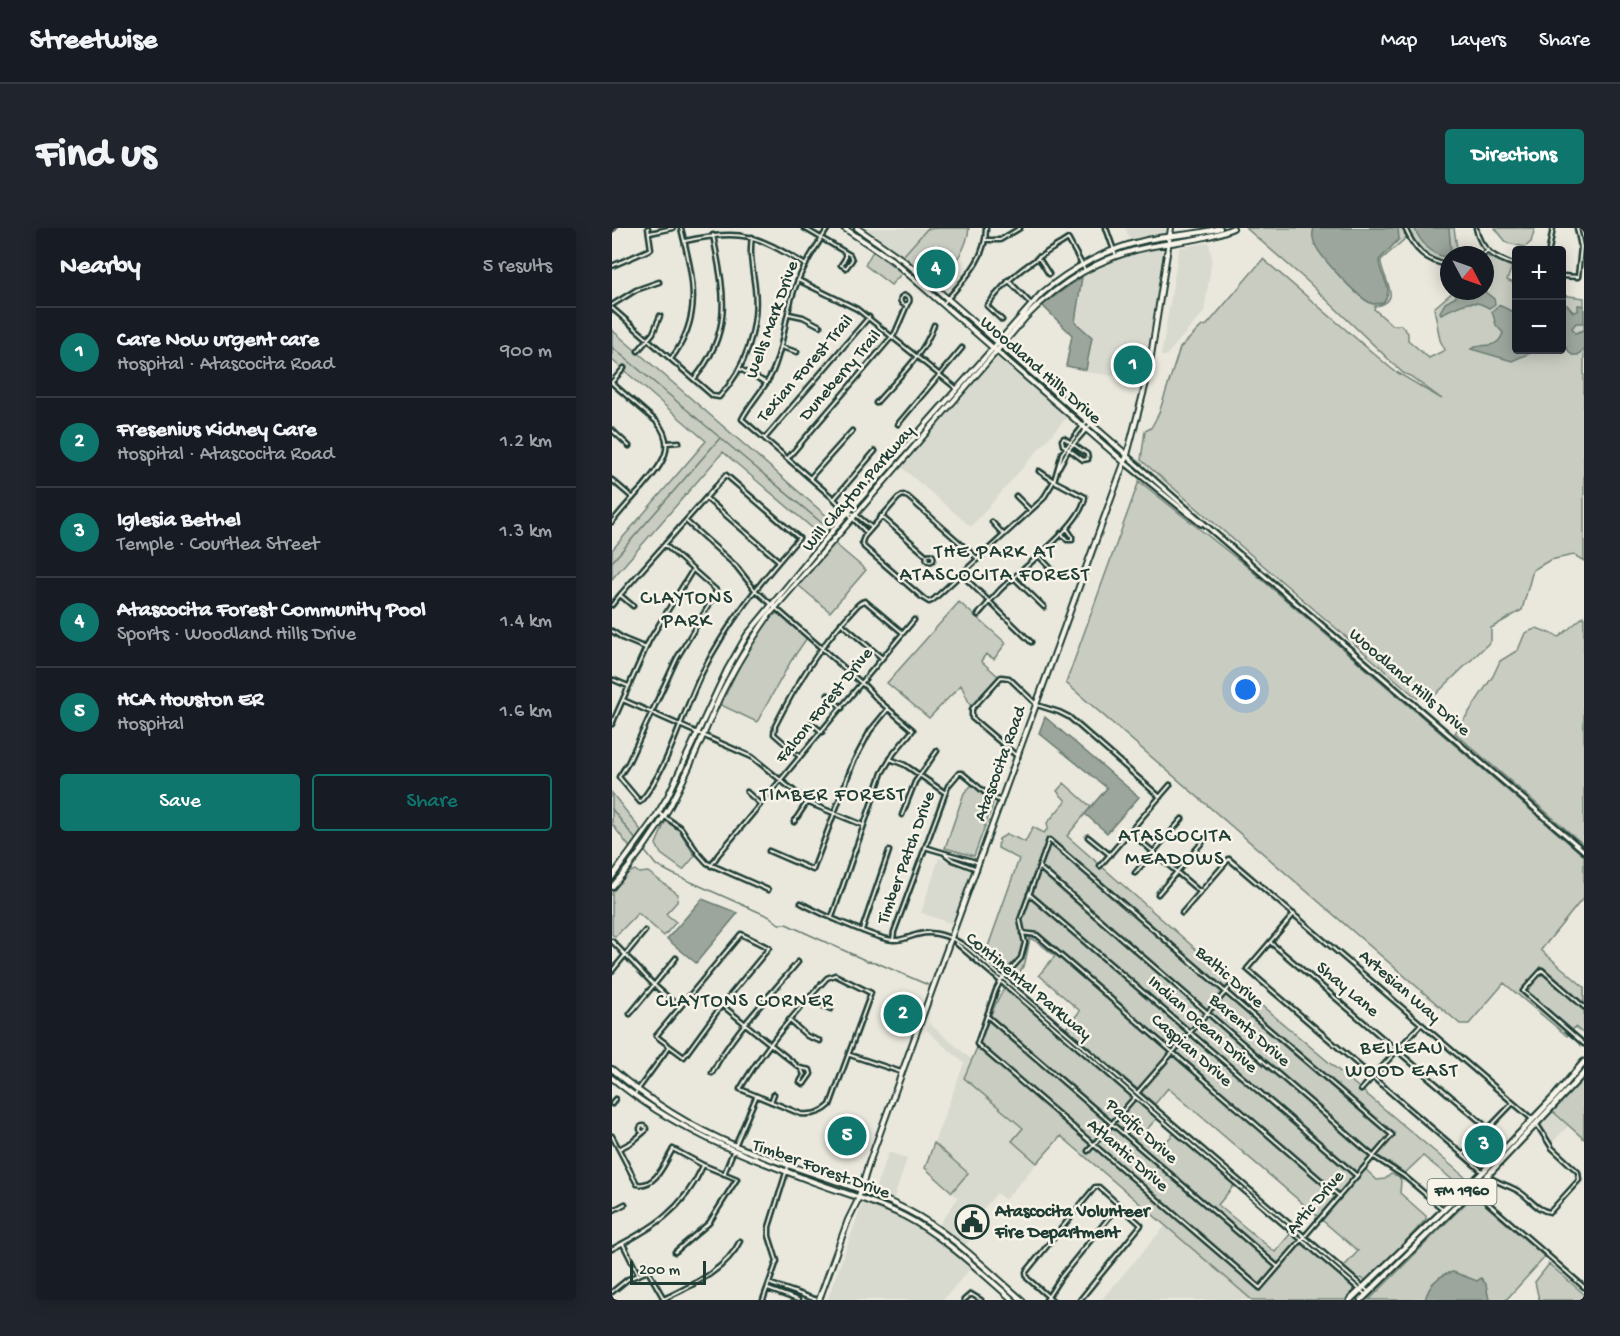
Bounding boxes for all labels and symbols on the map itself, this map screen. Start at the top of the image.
pin: 4 [916,246,956,291]
north arrow [1440,246,1494,300]
street label: Wells Mark Drive [742,258,804,382]
street label: Texian Forest Trail [753,311,859,428]
street label: Woodland Hills Drive [975,313,1106,430]
street label: Duneberry Trail [795,326,886,427]
pin: 1 [1114,342,1152,388]
street label: Will Clayton Parkway [798,421,920,556]
district label: THE PARK AT ATASCOCITA FOREST [899,542,1091,588]
district label: CLAYTONS PARK [640,588,734,634]
street label: Woodland Hills Drive [1344,625,1475,742]
street label: Falcon Forest Drive [771,643,879,769]
your location [1231,675,1260,704]
street label: Atascocita Road [970,702,1032,824]
district label: TIMBER FOREST [759,785,906,808]
street label: Timber Patch Drive [873,788,941,928]
district label: ATASCOCITA MEADOWS [1118,826,1232,872]
street label: Continental Parkway [961,928,1095,1046]
street label: Baltic Drive [1190,942,1268,1014]
street label: Artesian Way [1354,946,1444,1028]
street label: Shay Lane [1311,958,1383,1023]
street label: Indian Ocean Drive [1143,972,1262,1079]
street label: Barents Drive [1203,989,1294,1072]
district label: CLAYTONS CORNER [656,991,834,1014]
pin: 2 [884,992,922,1036]
street label: Caspian Drive [1146,1010,1237,1093]
district label: BELLEAU WOOD EAST [1345,1038,1459,1084]
street label: Pacific Drive [1100,1094,1182,1170]
pin: 5 [828,1114,866,1158]
street label: Atlantic Drive [1082,1115,1173,1198]
pin: 3 [1464,1122,1504,1168]
street label: Timber Forest Drive [748,1135,893,1205]
street label: Artic Drive [1283,1166,1350,1239]
road number: FM 1960 [1428,1179,1496,1205]
place label: Atascocita Volunteer Fire Department [994,1202,1152,1244]
public building icon: Atascocita Volunteer Fire Department [954,1204,990,1240]
scale bar [630,1258,706,1286]

